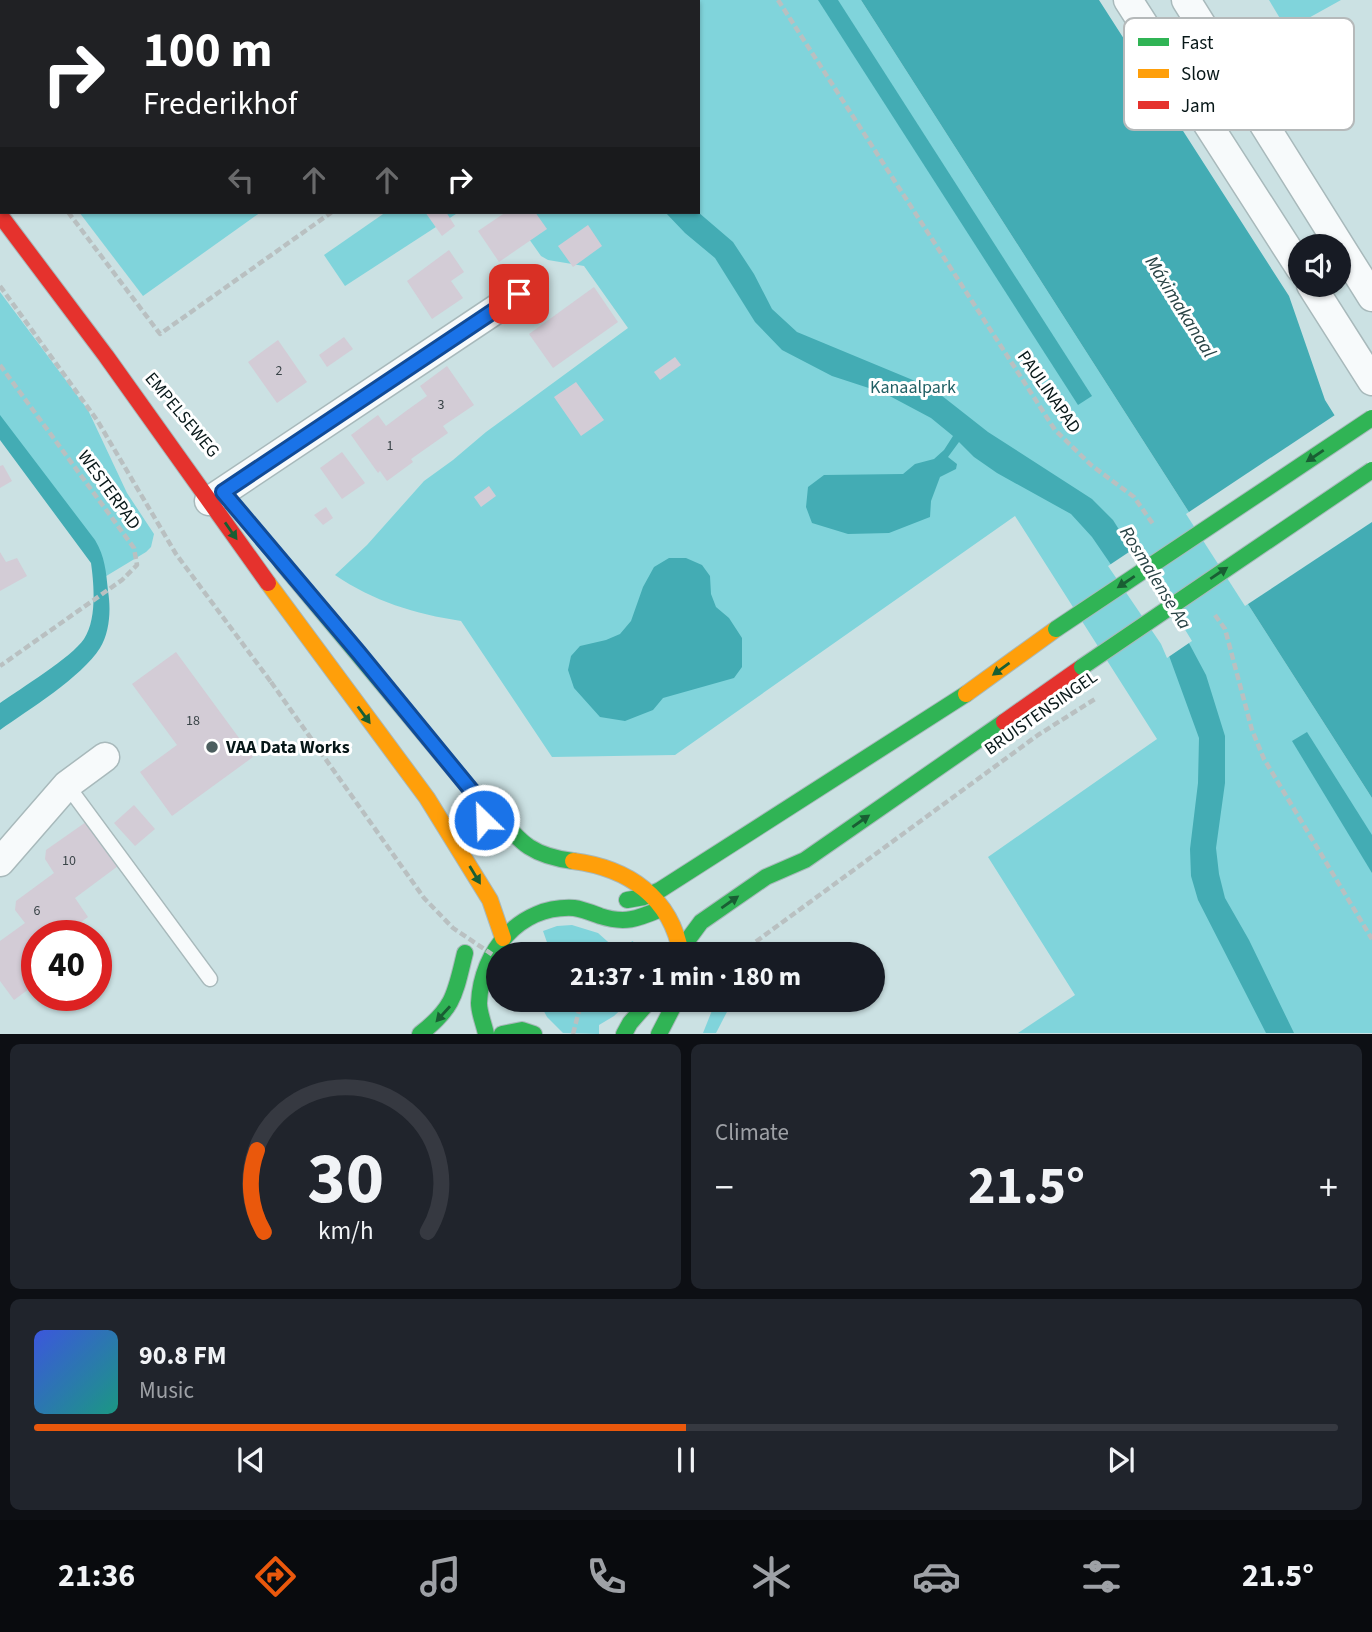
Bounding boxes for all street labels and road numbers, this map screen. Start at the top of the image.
street label: PAULINAPAD [1011,346,1087,438]
street label: EMPELSEWEG [139,367,225,463]
street label: WESTERPAD [72,445,146,535]
street label: BRUISTENSINGEL [980,665,1103,761]

